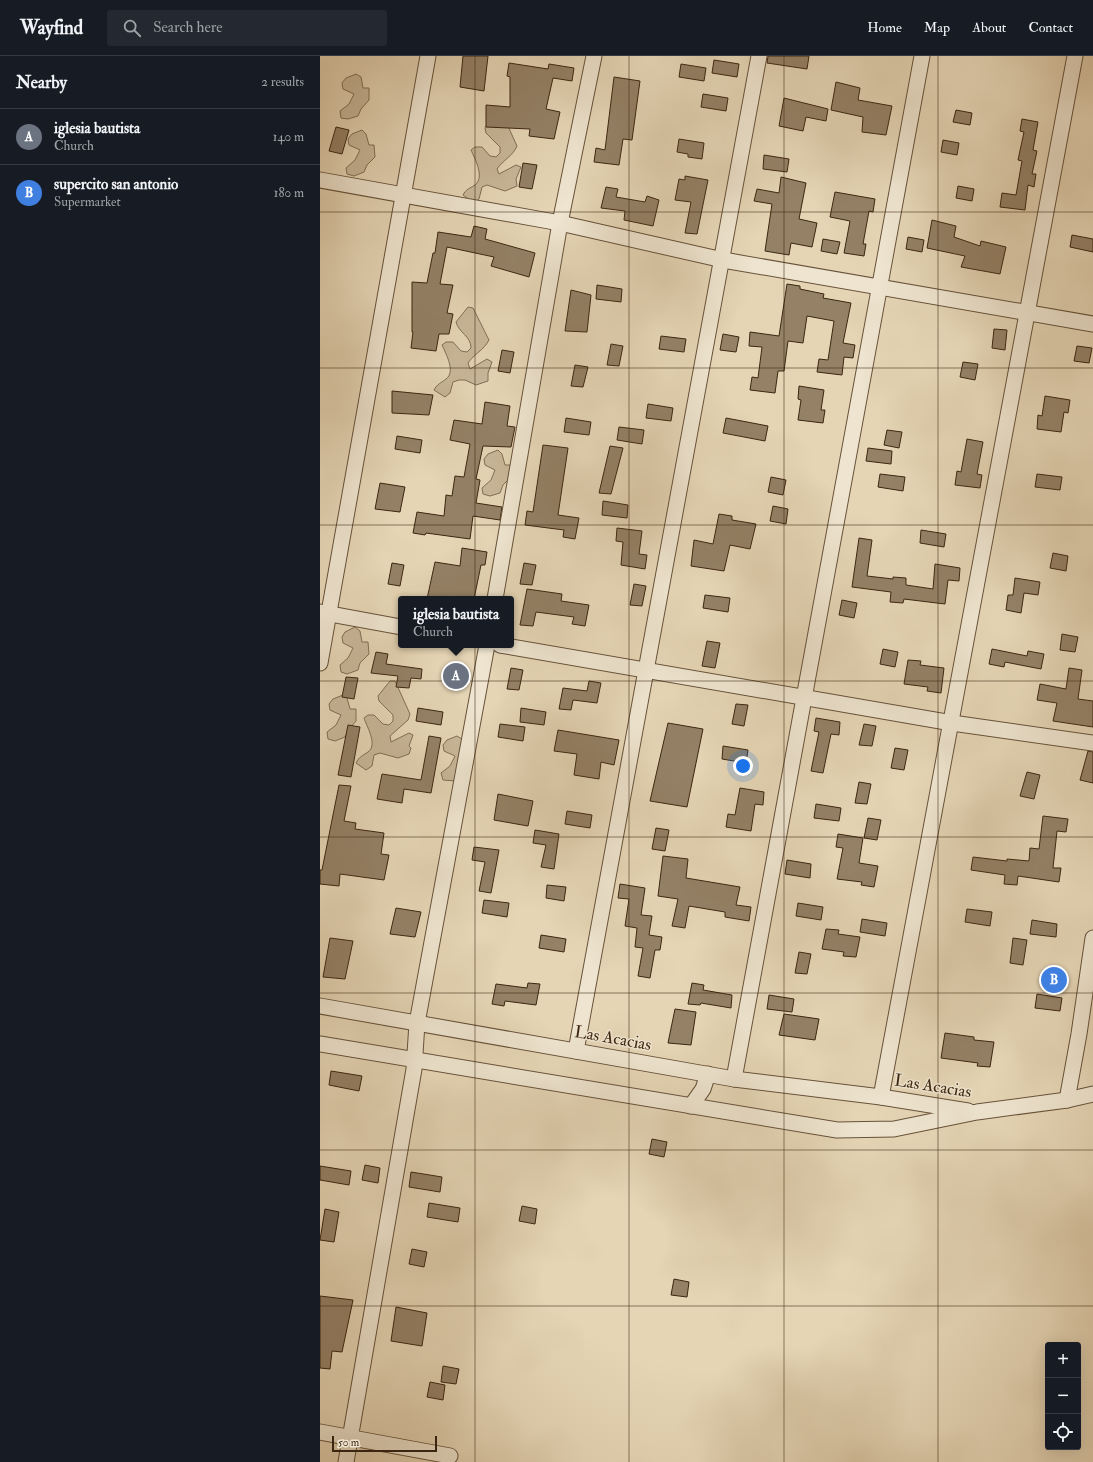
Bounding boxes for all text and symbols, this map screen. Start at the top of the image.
search box [107,10,387,46]
text: Wayfind [20,16,83,40]
icon: search [121,17,143,39]
text: Search here [153,18,223,37]
text: Home [867,19,902,36]
text: Map [924,19,950,36]
text: About [972,19,1006,36]
text: Contact [1028,19,1073,36]
text: Nearby [16,72,67,93]
text: 2 results [261,74,304,90]
text: iglesia bautista [54,119,140,138]
text: A [25,129,33,145]
text: 140 m [273,129,304,145]
text: Church [54,138,94,154]
text: supercito san antonio [54,175,178,194]
text: B [25,185,33,201]
text: 180 m [274,185,304,201]
text: Supermarket [54,194,121,210]
popup [398,596,514,648]
text: iglesia bautista [413,605,499,624]
text: Church [413,624,453,640]
pin: A [443,661,469,691]
your location [733,756,753,776]
pin: B [1041,965,1067,995]
street label: Las Acacias [573,1021,653,1055]
street label: Las Acacias [893,1070,973,1102]
map controls [1045,1342,1081,1450]
button: + [1045,1342,1081,1378]
button: − [1045,1378,1081,1414]
button: locate [1045,1414,1081,1450]
scale bar [332,1434,437,1453]
text: 50 m [338,1436,359,1449]

